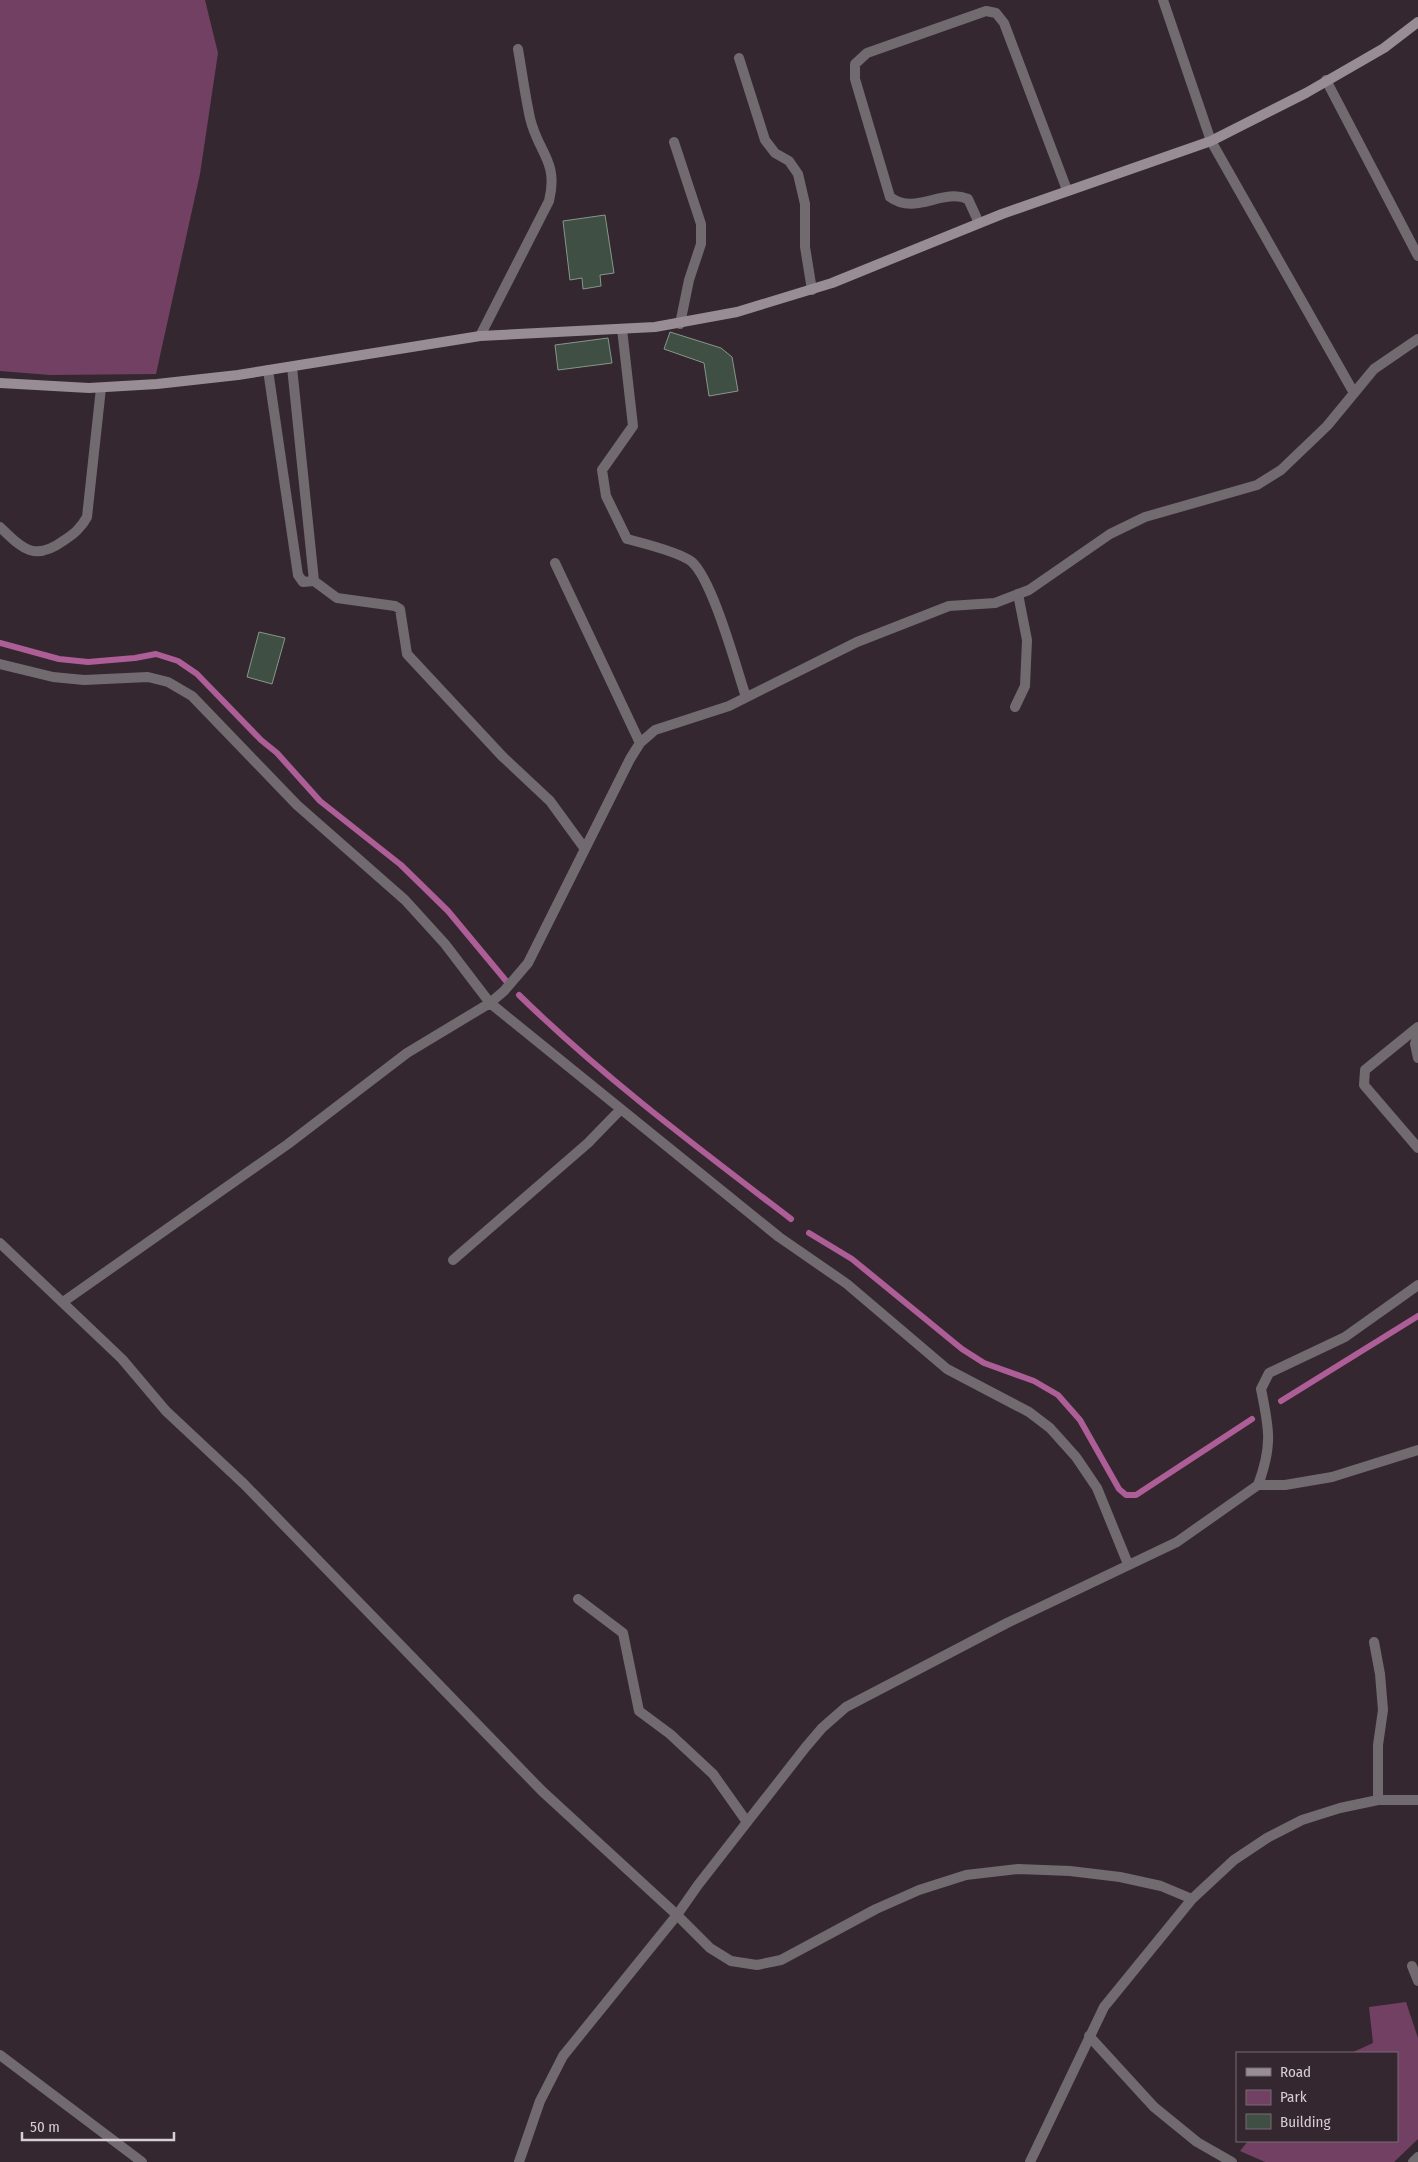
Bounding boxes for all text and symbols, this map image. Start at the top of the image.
legend [1236,2052,1398,2142]
text: Road [1280,2063,1311,2081]
text: Park [1280,2088,1307,2106]
scale bar [22,2110,175,2142]
text: Building [1280,2113,1331,2131]
text: 50 m [30,2118,60,2136]

